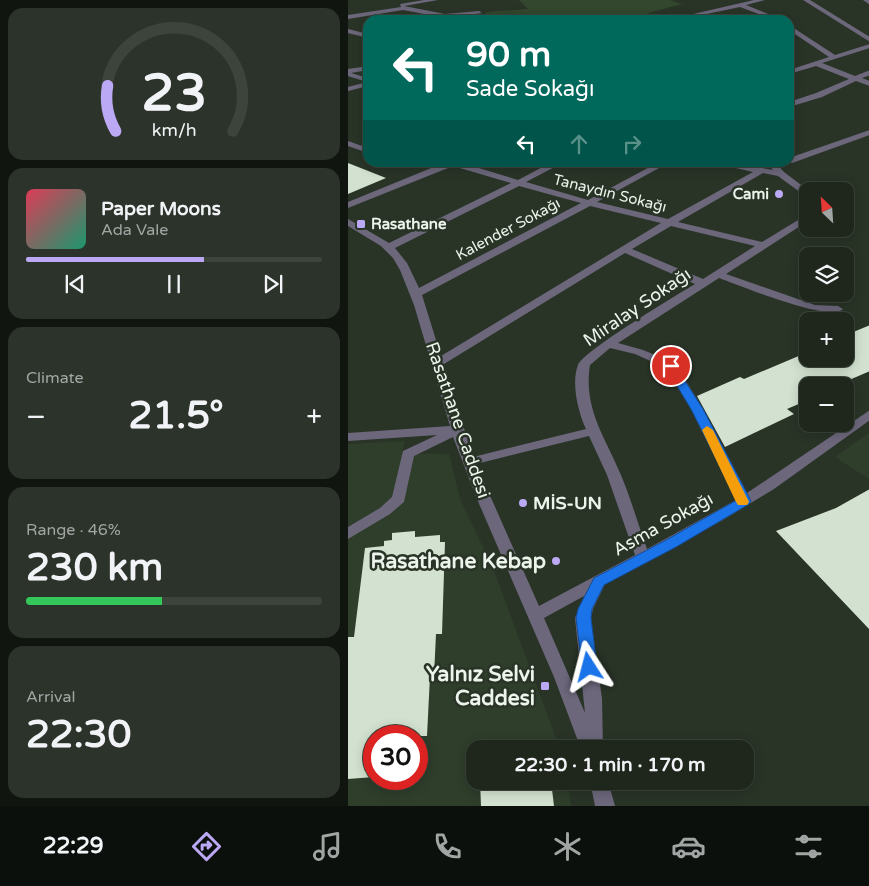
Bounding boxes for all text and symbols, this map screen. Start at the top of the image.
text: 90 m [466,34,551,76]
icon: left [383,35,448,100]
text: 23 [141,62,207,125]
text: Sade Sokağı [466,76,594,102]
text: km/h [152,120,196,141]
icon: left [512,130,540,158]
icon: ahead [565,130,593,158]
icon: right [618,130,646,158]
street label: Tanaydın Sokağı [552,170,668,216]
north arrow [799,182,854,238]
map controls [799,182,854,432]
place label: Cami [733,185,769,203]
marker: Cami [773,188,785,200]
street label: Kalender Sokağı [453,194,563,264]
text: Paper Moons [101,198,221,220]
place label: Rasathane [371,215,447,233]
marker: Rasathane [355,218,367,230]
text: Ada Vale [101,220,168,240]
button: layers [799,247,854,302]
street label: Miralay Sokağı [579,263,695,351]
icon: previous [61,270,89,298]
icon: pause [160,270,188,298]
icon: next [259,270,287,298]
button: + [799,312,854,367]
street label: Rasathane Caddesi [421,339,495,501]
pin [650,345,692,387]
icon: arrive [657,352,685,380]
text: Climate [26,368,84,388]
button: − [799,377,854,432]
text: 21.5° [129,393,224,439]
text: − [26,400,46,434]
text: + [306,400,322,434]
street label: Asma Sokağı [609,487,717,561]
place label: MİS-UN [533,492,602,514]
marker: MİS-UN [517,497,529,509]
text: Range · 46% [26,520,121,540]
text: 230 km [26,545,163,591]
place label: Rasathane Kebap [371,549,546,574]
marker: Rasathane Kebap [550,555,562,567]
position arrow [562,640,614,692]
place label: Yalnız Selvi Caddesi [426,662,535,711]
marker: Yalnız Selvi Caddesi [539,680,551,692]
text: Arrival [26,687,75,707]
text: 22:30 [26,712,131,758]
speed limit sign: 30 [363,725,428,790]
text: 22:30 · 1 min · 170 m [514,754,706,776]
icon: directions [189,829,224,864]
icon: music [310,829,345,864]
icon: phone [430,829,465,864]
icon: climate [550,829,585,864]
icon: car [671,829,706,864]
icon: filters [791,829,826,864]
text: 22:29 [43,833,104,859]

